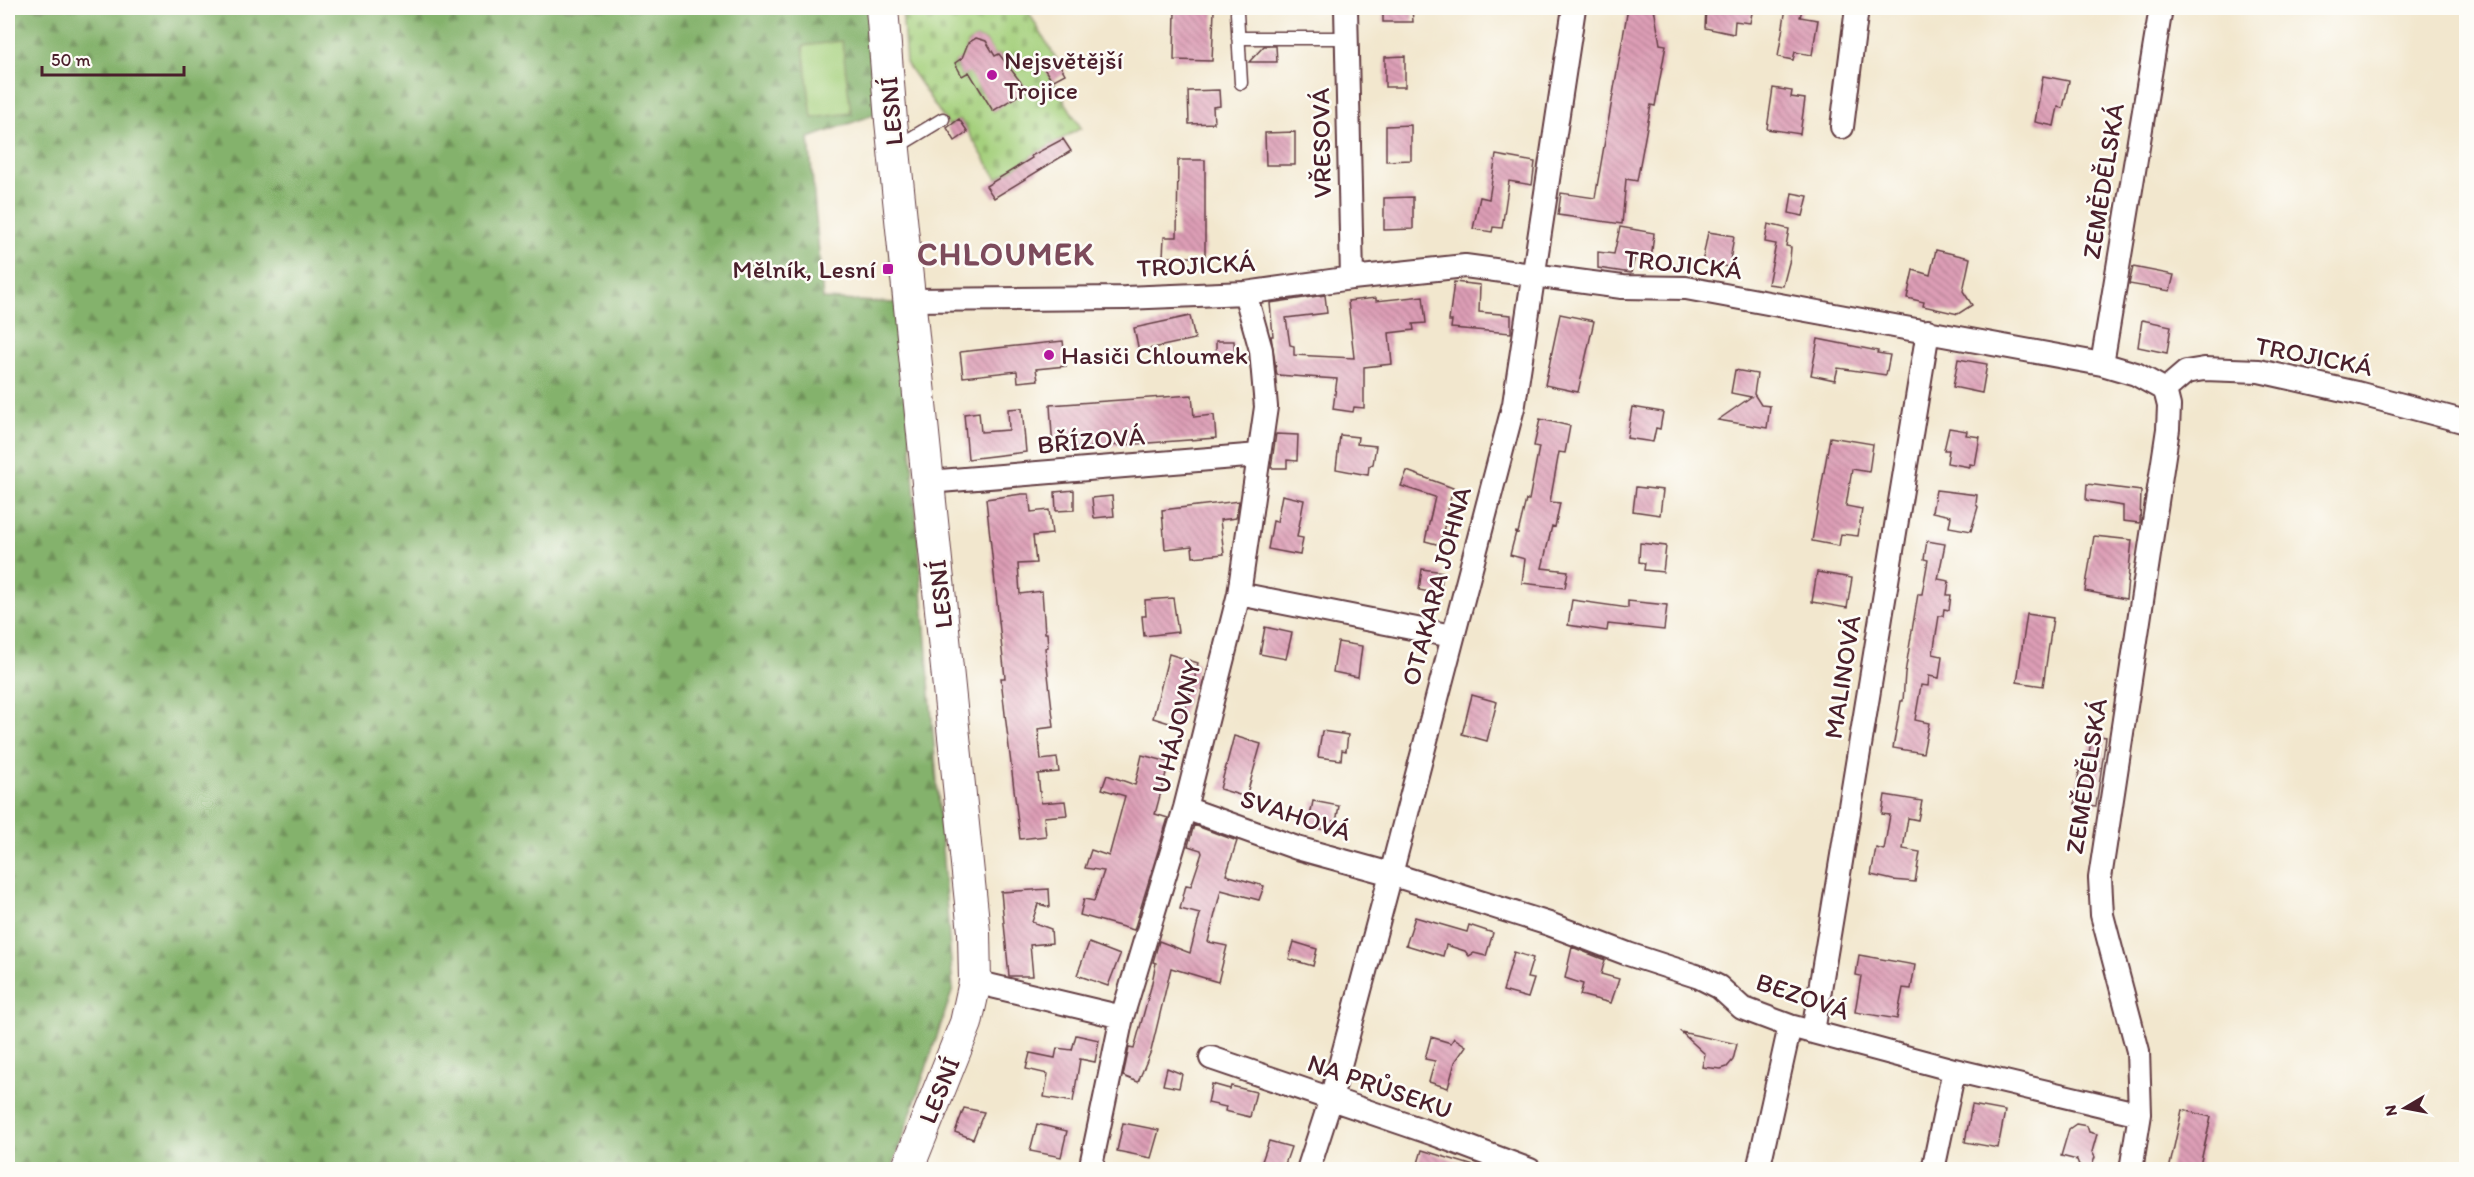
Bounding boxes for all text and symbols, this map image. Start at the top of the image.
scale bar [42,39,184,77]
place label: Nejsvětější Trojice [1004,44,1124,106]
text: 50 m [51,49,91,71]
marker: Nejsvětější Trojice [985,68,999,82]
street label: LESNÍ [872,75,910,147]
street label: VŘESOVÁ [1304,87,1338,199]
street label: ZEMĚDĚLSKÁ [2075,101,2131,261]
district label: CHLOUMEK [917,235,1095,273]
street label: TROJICKÁ [1622,242,1744,286]
street label: TROJICKÁ [1136,246,1256,284]
place label: Mělník, Lesní [732,253,876,285]
marker: Mělník, Lesní [881,262,895,276]
street label: TROJICKÁ [2253,329,2376,383]
place label: Hasiči Chloumek [1061,339,1248,371]
marker: Hasiči Chloumek [1042,348,1056,362]
street label: BŘÍZOVÁ [1036,419,1146,461]
street label: OTAKARA JOHNA [1394,483,1478,689]
street label: LESNÍ [920,558,960,630]
street label: MALINOVÁ [1816,613,1868,741]
street label: U HÁJOVNY [1144,657,1208,797]
street label: ZEMĚDĚLSKÁ [2058,696,2114,856]
street label: SVAHOVÁ [1237,782,1356,848]
street label: BEZOVÁ [1752,965,1854,1027]
street label: NA PRŮSEKU [1303,1046,1457,1126]
street label: LESNÍ [911,1052,967,1128]
north arrow [2375,1078,2435,1138]
text: N [2380,1104,2401,1117]

